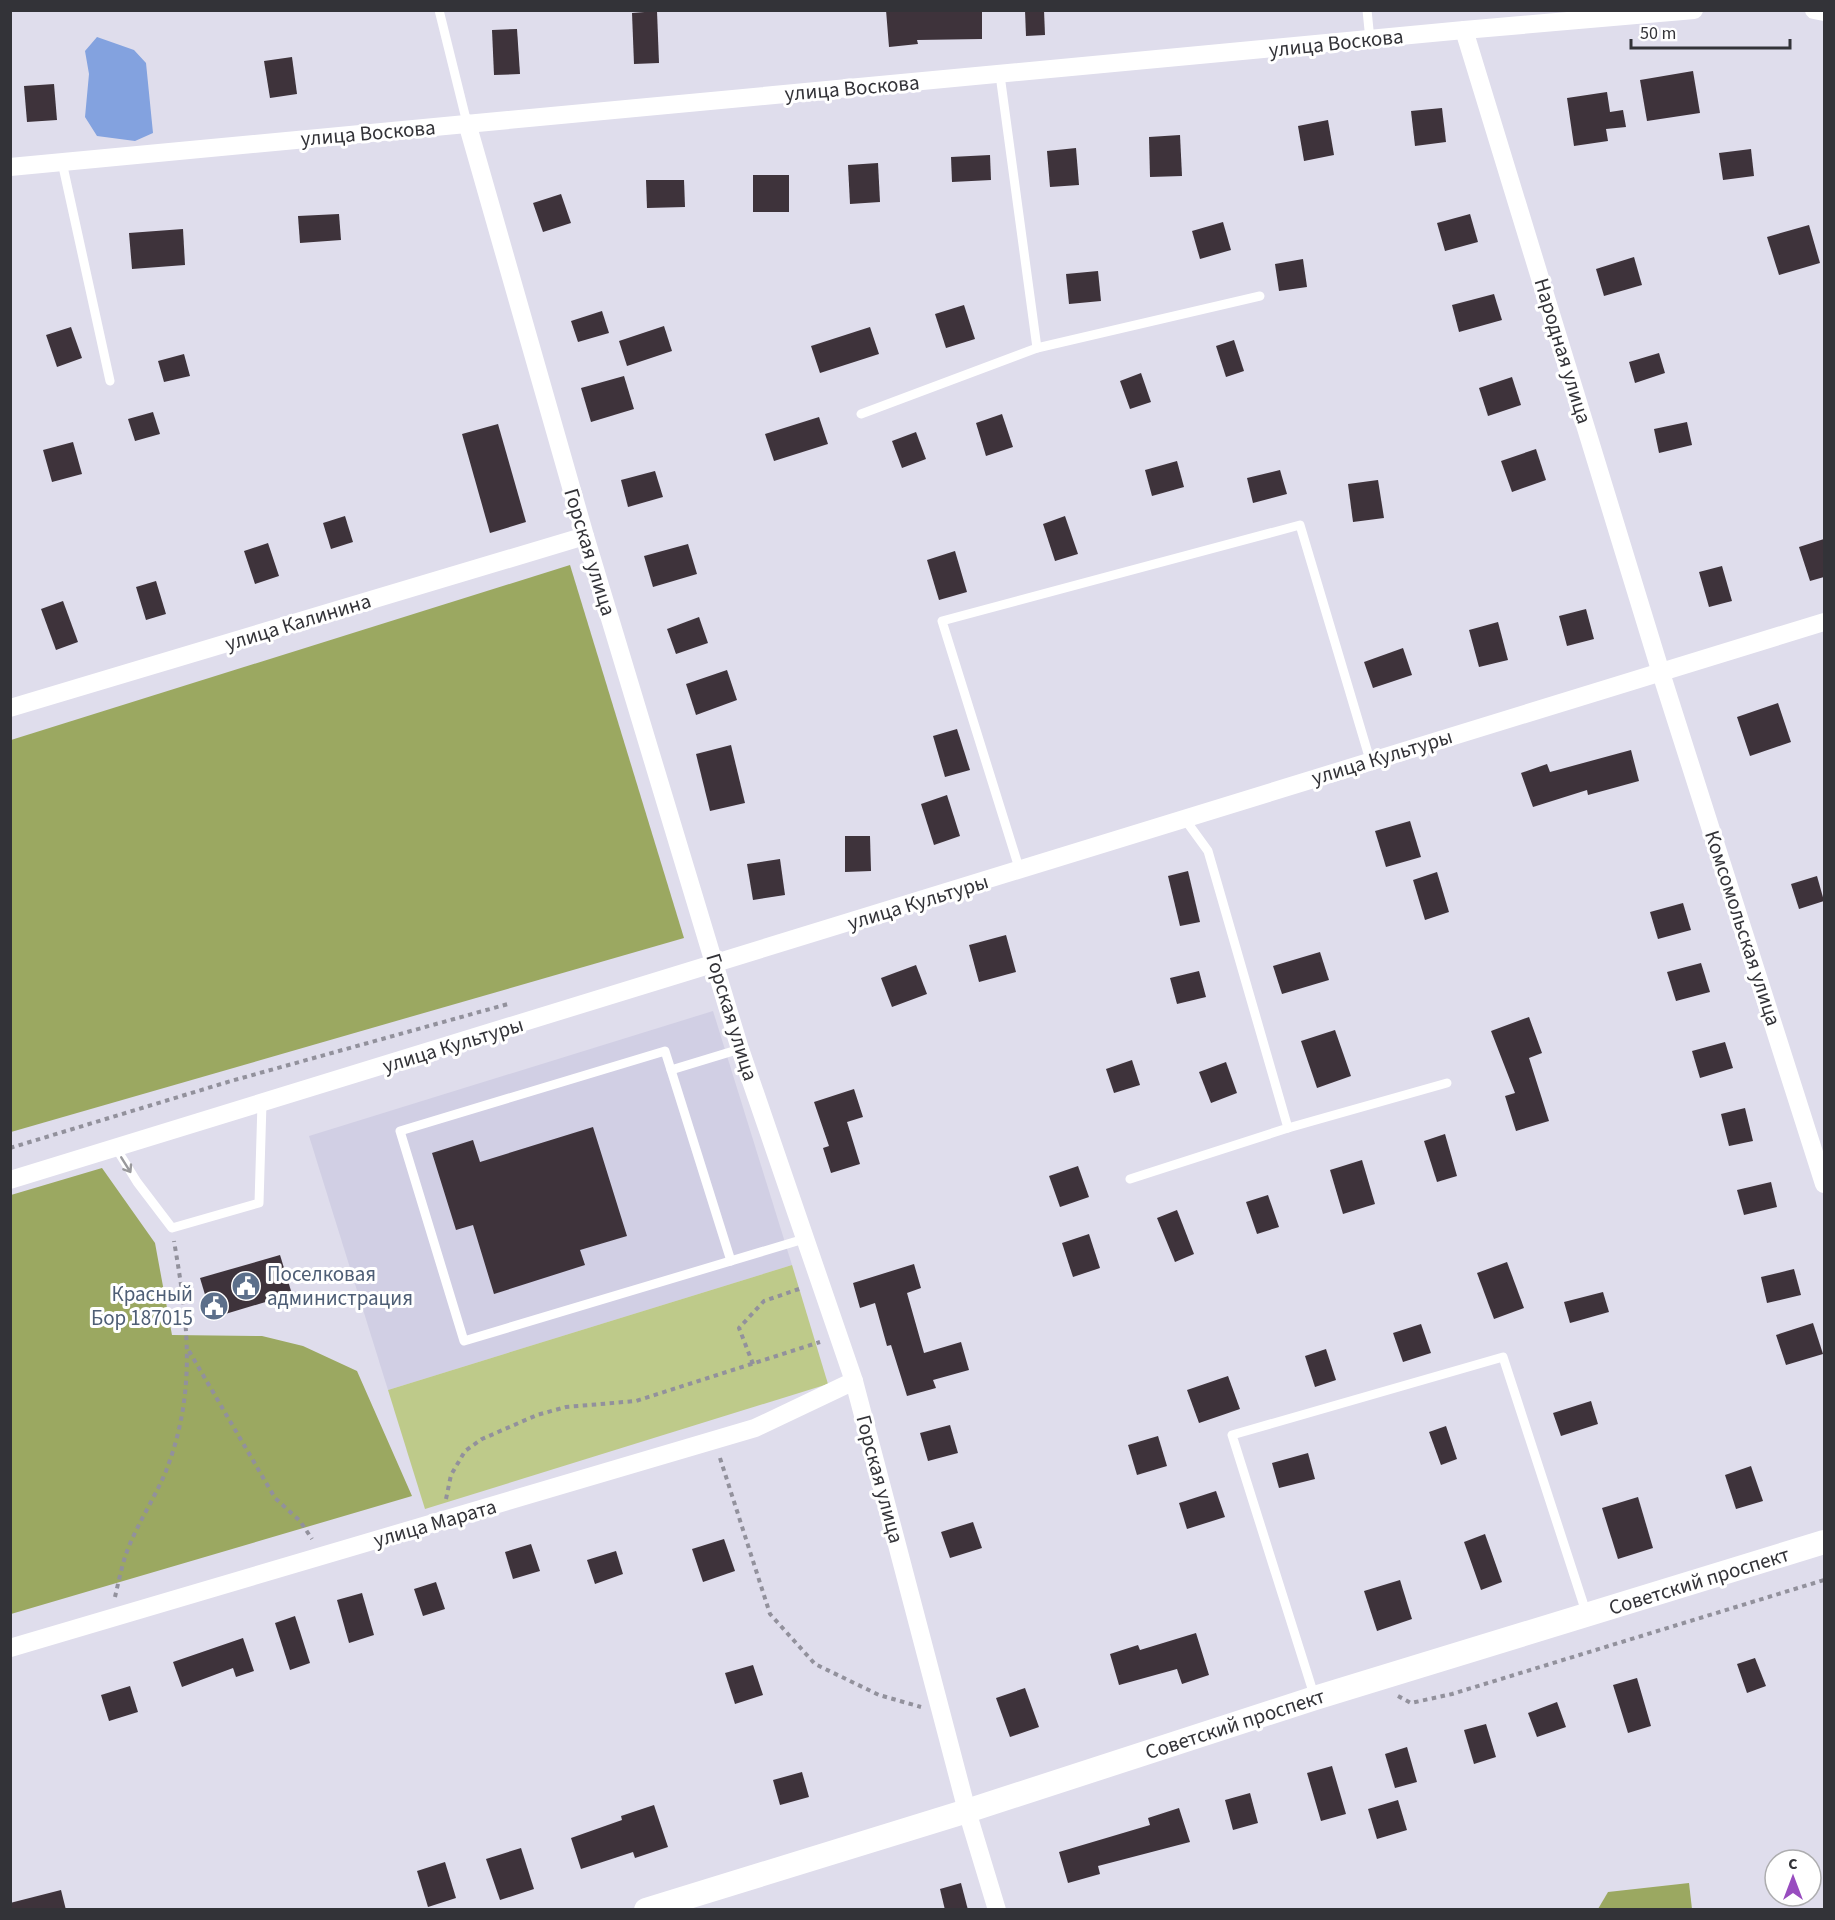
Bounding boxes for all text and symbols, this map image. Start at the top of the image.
scale bar [1631,12,1790,50]
street label: улица Воскова [1267,21,1405,65]
text: 50 m [1640,21,1676,46]
street label: улица Воскова [783,67,921,109]
street label: улица Воскова [299,112,437,154]
street label: Народная улица [1527,274,1599,428]
street label: Горская улица [556,485,624,619]
street label: улица Калинина [221,586,375,658]
street label: улица Культуры [1308,721,1456,793]
street label: Комсомольская улица [1697,826,1789,1030]
street label: улица Культуры [844,866,992,938]
street label: Горская улица [698,950,766,1084]
street label: улица Культуры [379,1009,527,1081]
one-way arrow [121,1156,133,1173]
place label: Поселковая администрация [267,1259,413,1313]
public building icon: Поселковая администрация [230,1270,262,1302]
place label: Красный Бор 187015 [91,1279,193,1333]
public building icon: Красный Бор 187015 [198,1290,230,1322]
street label: Горская улица [848,1412,912,1546]
street label: улица Марата [370,1491,500,1555]
street label: Советский проспект [1605,1539,1793,1623]
street label: Советский проспект [1141,1681,1329,1767]
north arrow [1763,1848,1823,1908]
text: С [1788,1853,1798,1875]

